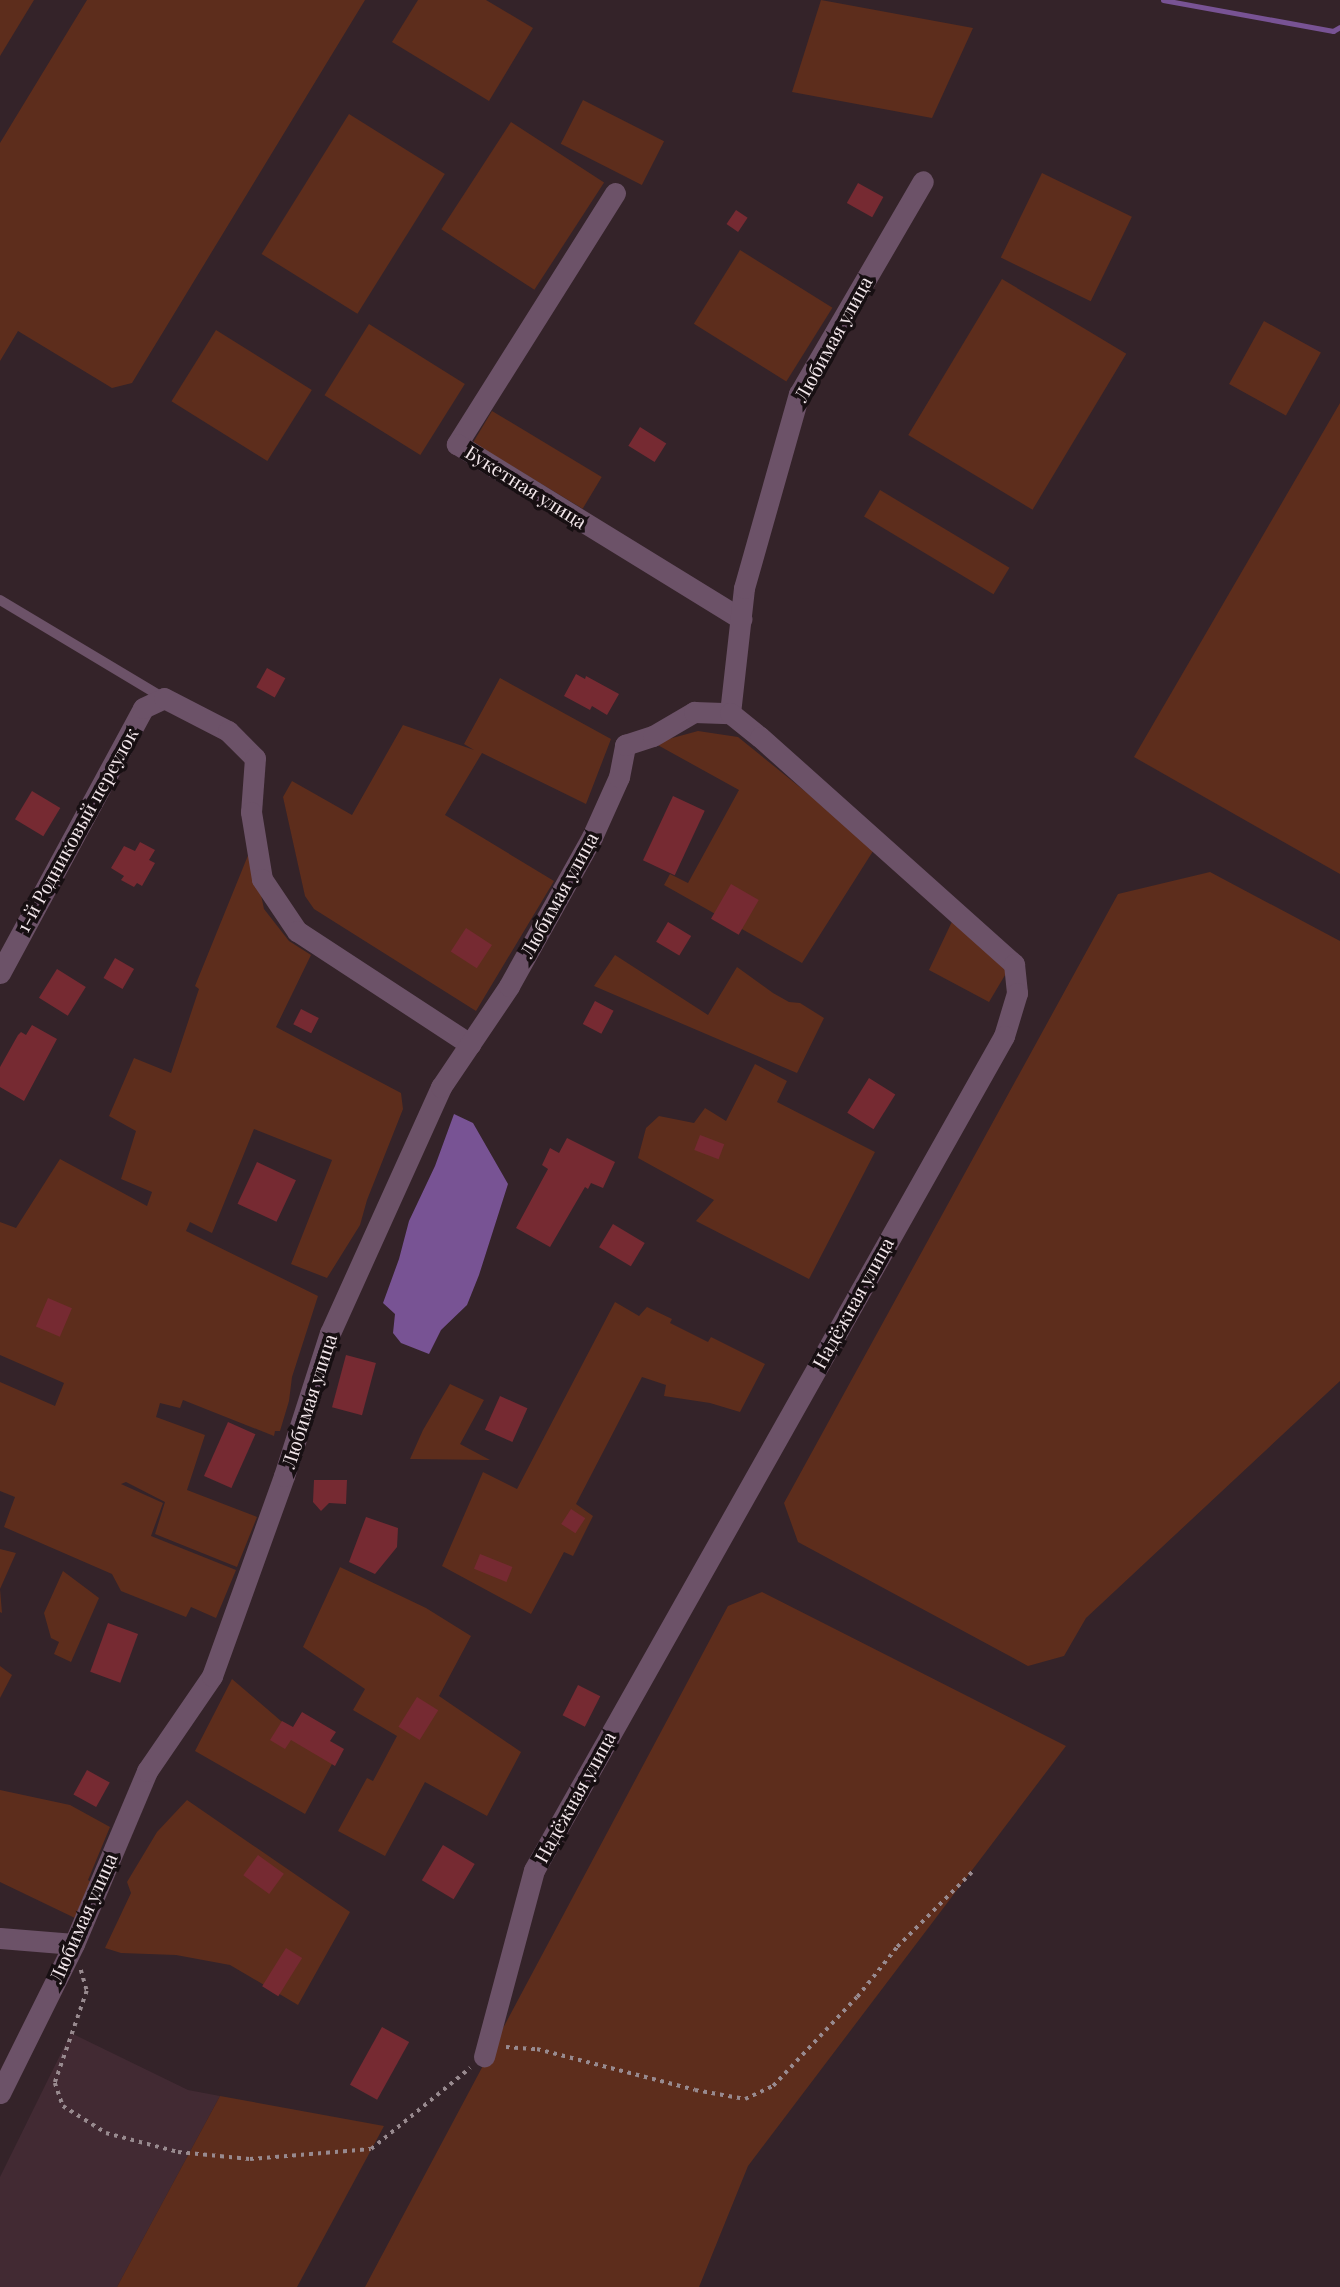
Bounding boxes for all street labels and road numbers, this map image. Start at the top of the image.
street label: Любимая улица [789,272,877,406]
street label: Букетная улица [461,441,591,533]
street label: 1-й Родниковый переулок [11,724,143,936]
street label: Любимая улица [515,828,603,962]
street label: Надёжная улица [808,1233,898,1373]
street label: Любимая улица [277,1331,341,1471]
street label: Надёжная улица [530,1727,620,1867]
street label: Любимая улица [44,1850,122,1986]

